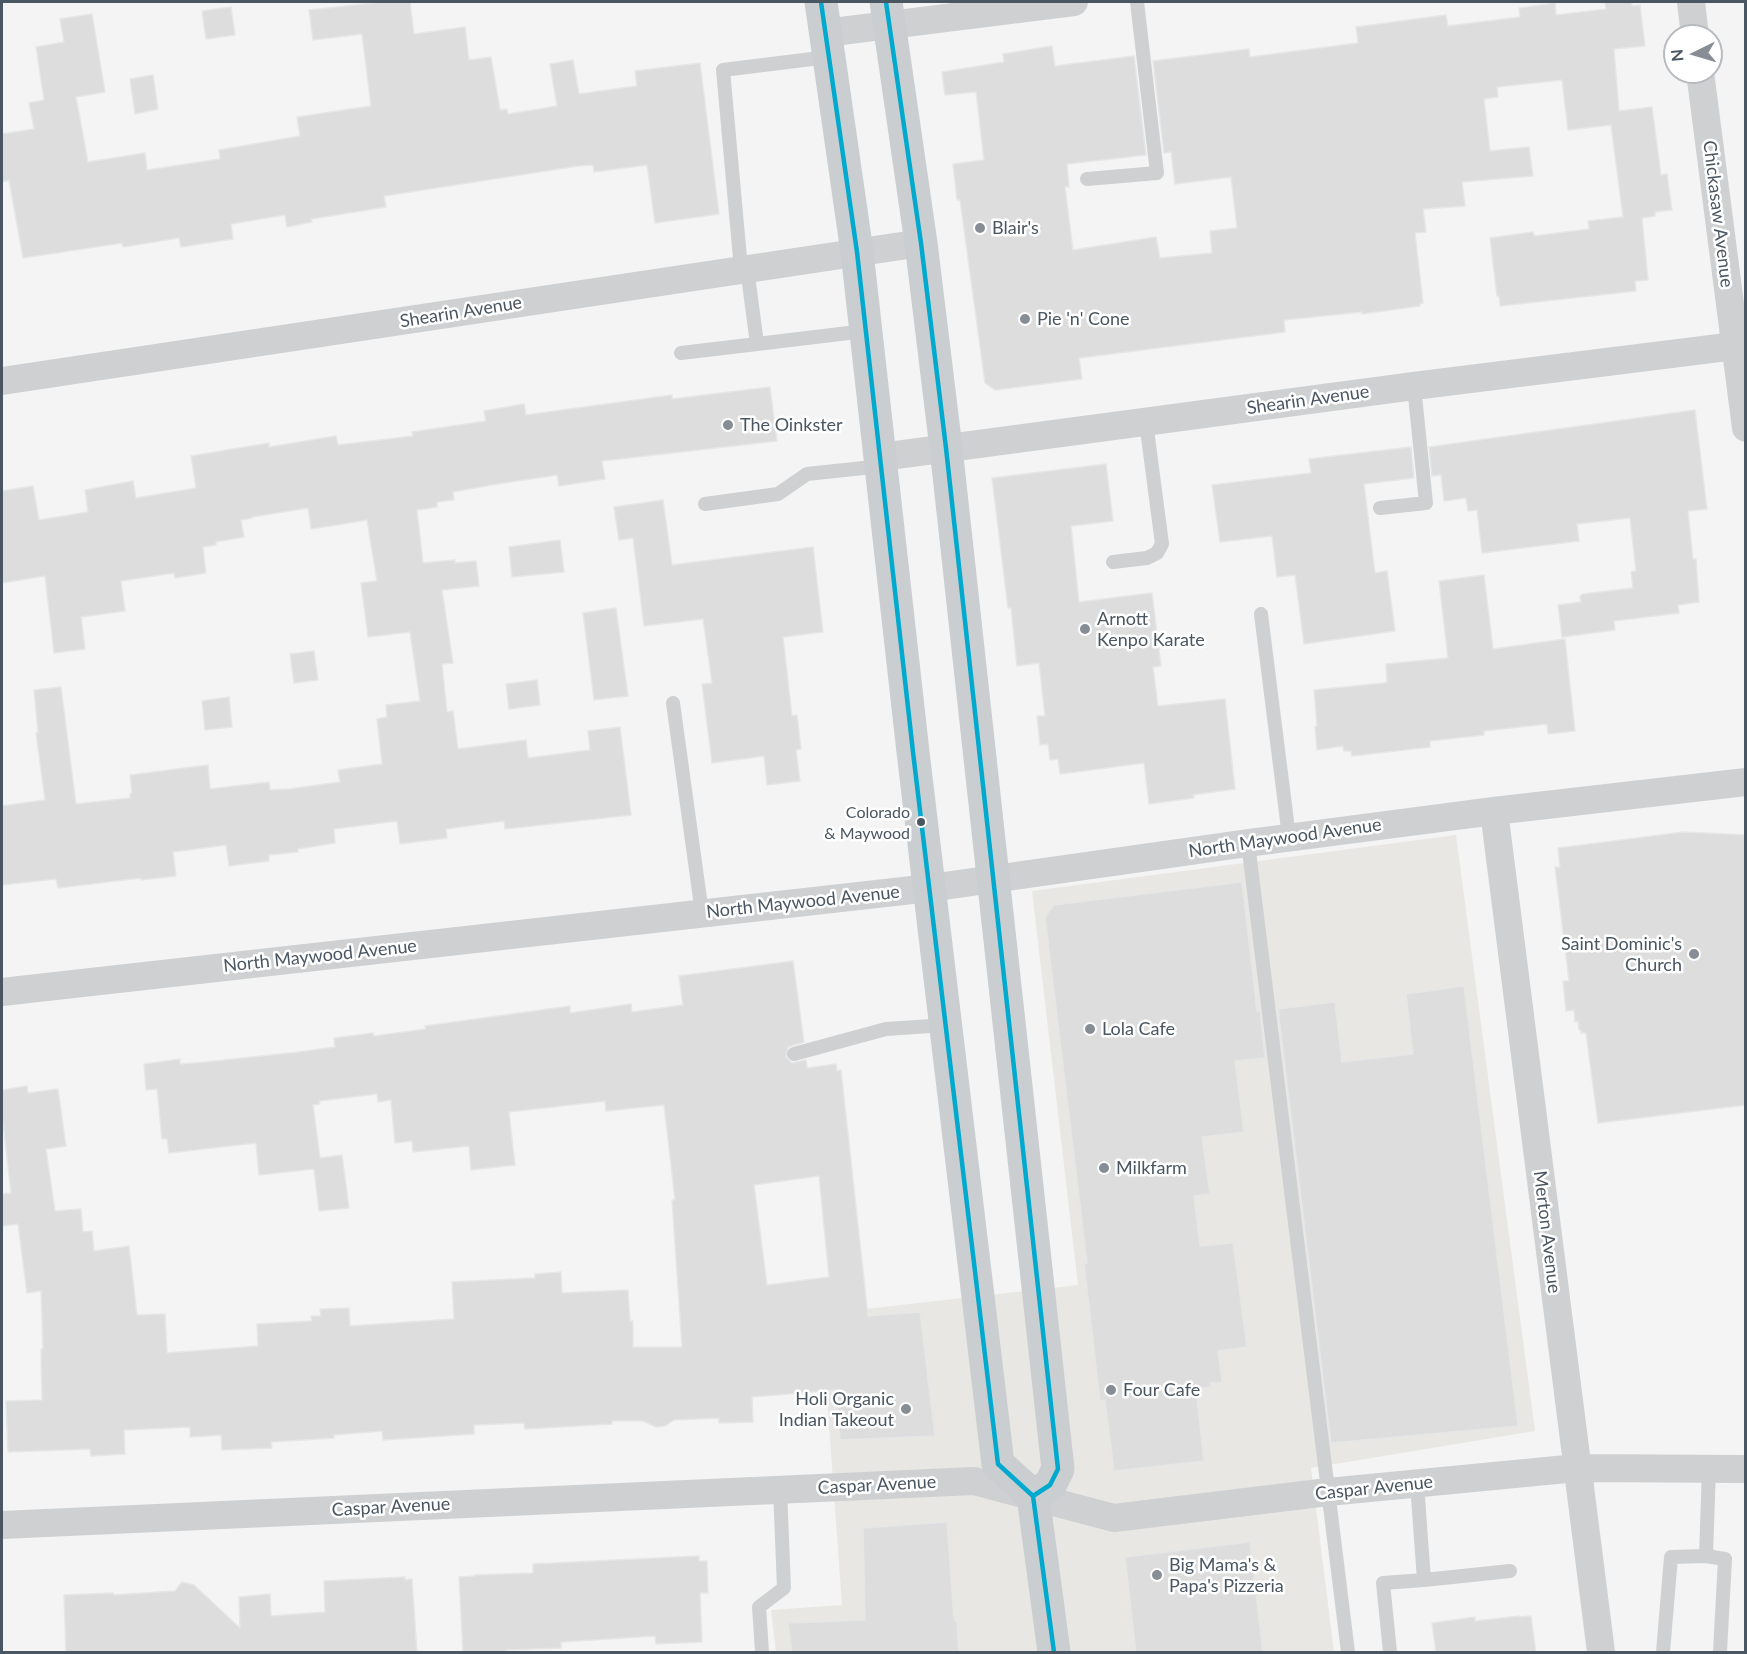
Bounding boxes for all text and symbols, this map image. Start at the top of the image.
north arrow [1663,24,1723,84]
text: N [1667,48,1687,62]
street label: Chickasaw Avenue [1698,139,1738,289]
place label: Blair's [992,217,1039,239]
marker: Blair's [973,221,987,235]
street label: Shearin Avenue [398,292,524,332]
place label: Pie 'n' Cone [1037,308,1130,330]
marker: Pie 'n' Cone [1018,312,1032,326]
street label: Shearin Avenue [1245,381,1371,419]
place label: The Oinkster [740,414,843,436]
marker: The Oinkster [721,418,735,432]
place label: Arnott Kenpo Karate [1097,608,1205,650]
marker: Arnott Kenpo Karate [1078,622,1092,636]
place label: Colorado & Maywood [824,803,910,841]
street label: North Maywood Avenue [1187,814,1383,862]
marker: Colorado & Maywood [915,816,927,828]
street label: North Maywood Avenue [705,881,901,923]
place label: Saint Dominic's Church [1561,933,1682,976]
street label: North Maywood Avenue [222,935,418,977]
marker: Saint Dominic's Church [1687,947,1701,961]
place label: Lola Cafe [1102,1018,1175,1040]
marker: Lola Cafe [1083,1022,1097,1036]
place label: Milkfarm [1116,1157,1187,1179]
marker: Milkfarm [1097,1161,1111,1175]
street label: Merton Avenue [1529,1169,1565,1295]
place label: Four Cafe [1123,1379,1200,1401]
marker: Four Cafe [1104,1383,1118,1397]
place label: Holi Organic Indian Takeout [779,1388,894,1430]
marker: Holi Organic Indian Takeout [899,1402,913,1416]
street label: Caspar Avenue [817,1471,937,1499]
street label: Caspar Avenue [1314,1471,1434,1505]
street label: Caspar Avenue [331,1493,451,1521]
place label: Big Mama's & Papa's Pizzeria [1169,1554,1284,1596]
marker: Big Mama's & Papa's Pizzeria [1150,1568,1164,1582]

